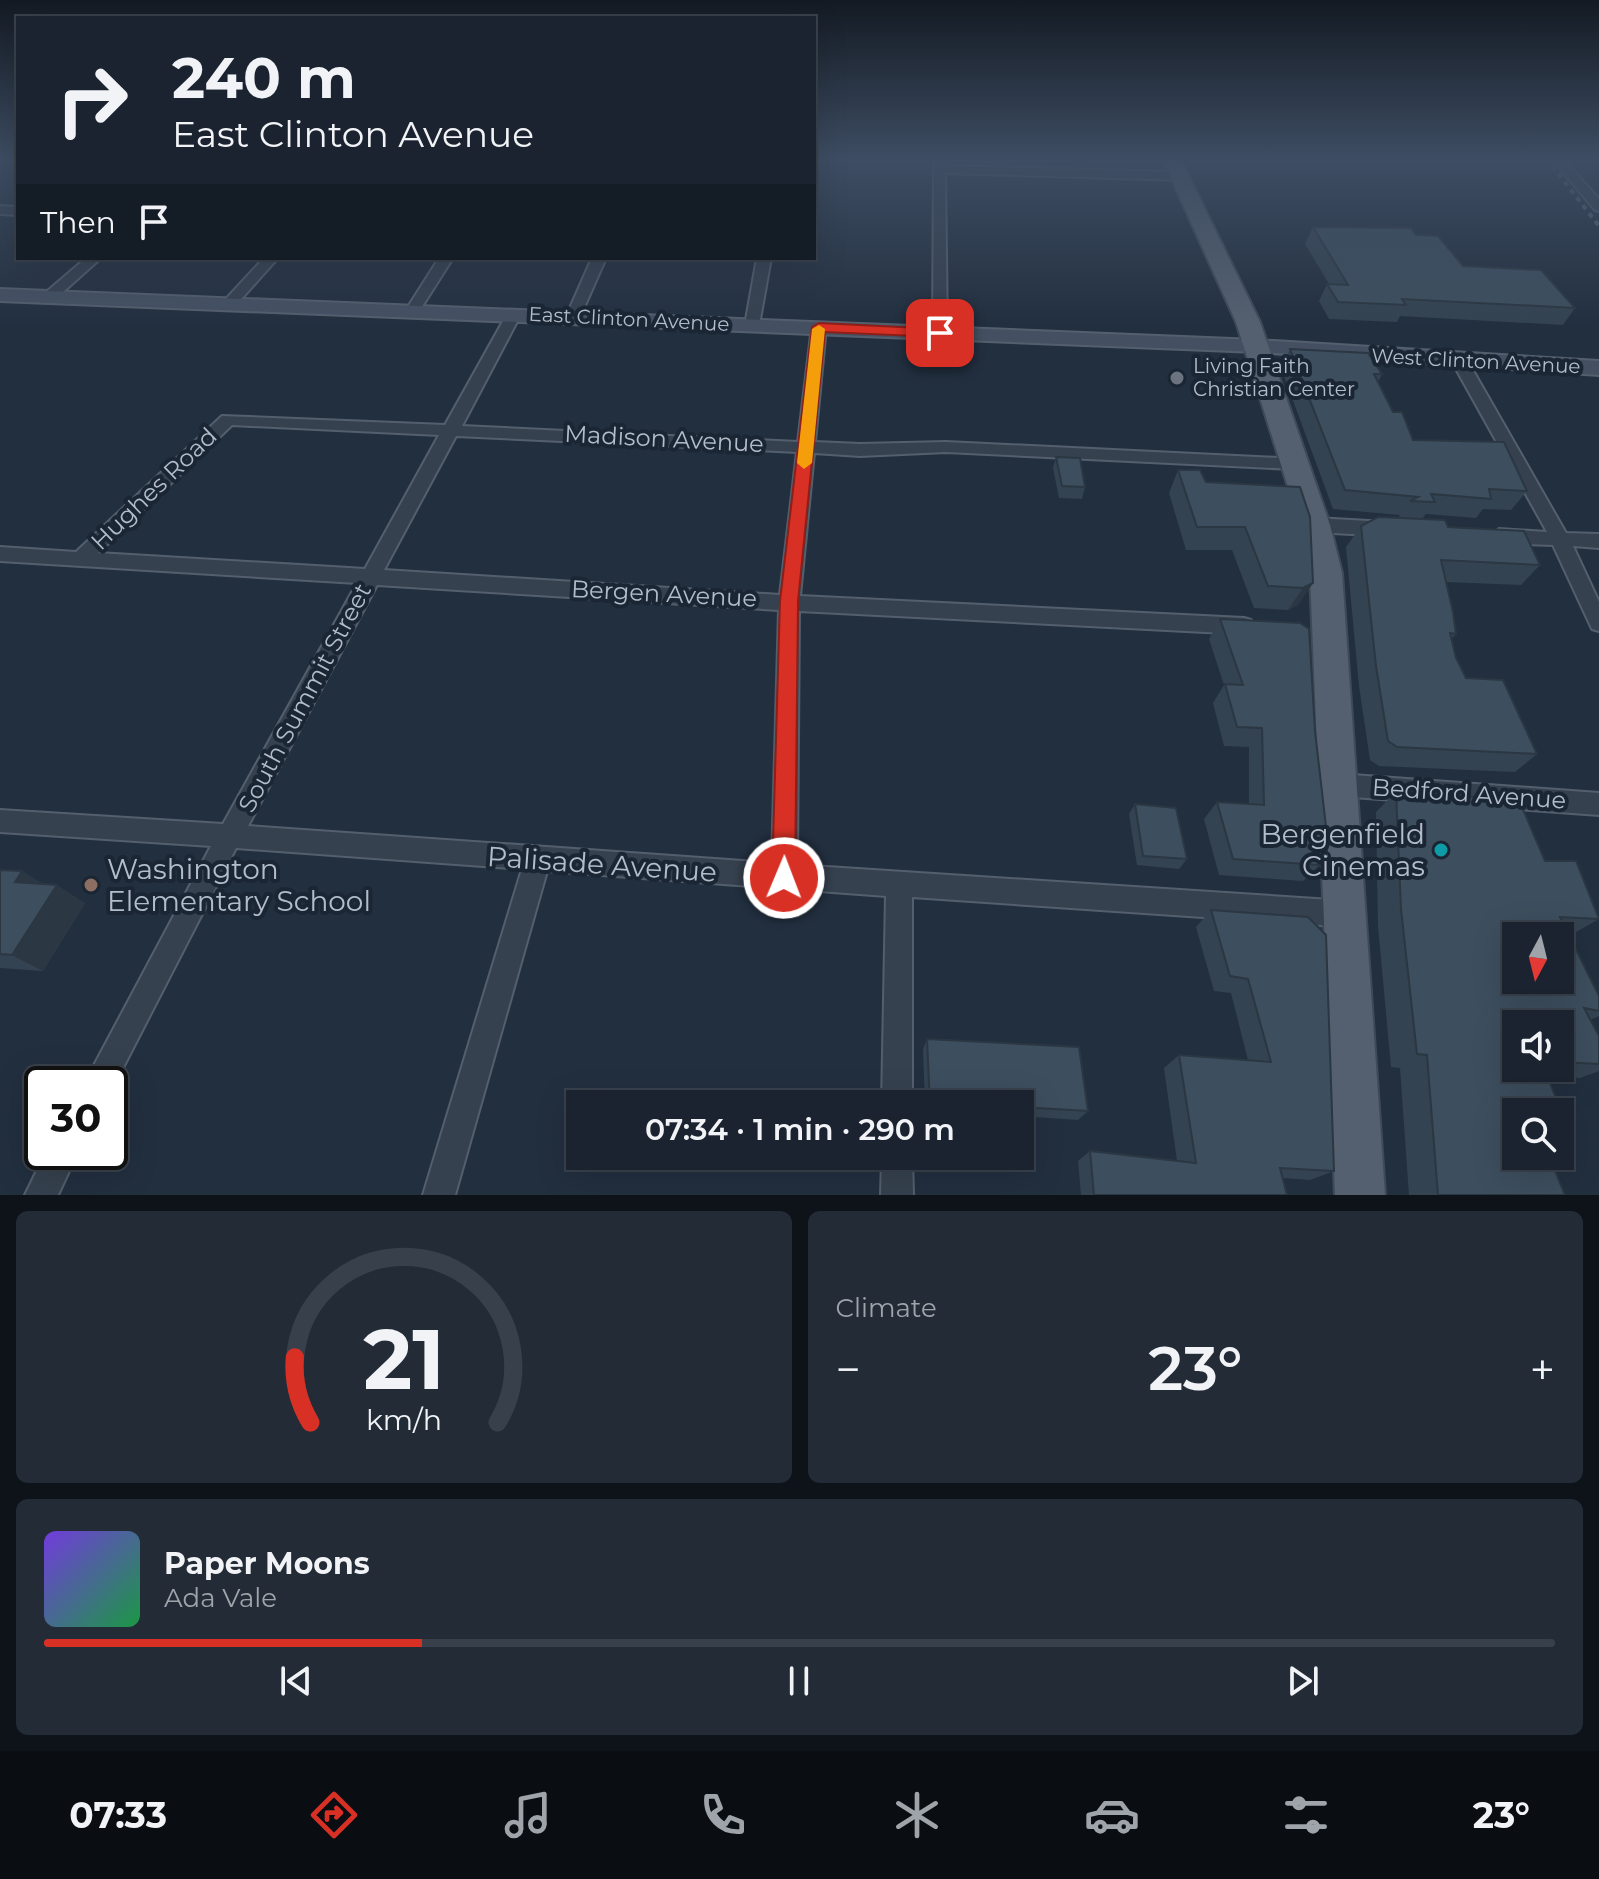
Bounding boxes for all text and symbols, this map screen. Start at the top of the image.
text: 240 m [172,44,356,112]
icon: right [40,48,144,152]
text: East Clinton Avenue [172,112,534,156]
icon: arrive [132,200,176,244]
text: Then [40,204,116,241]
pin [906,299,974,367]
street label: East Clinton Avenue [528,302,730,336]
icon: arrive [918,311,962,355]
street label: West Clinton Avenue [1371,344,1581,378]
place label: Living Faith Christian Center [1193,354,1355,401]
marker: Living Faith Christian Center [1168,369,1186,387]
street label: Madison Avenue [564,419,764,458]
street label: Hughes Road [85,421,223,556]
street label: Bergen Avenue [570,574,758,613]
street label: South Summit Street [232,578,377,817]
street label: Bedford Avenue [1371,772,1567,815]
place label: Bergenfield Cinemas [1261,817,1425,883]
position arrow [742,836,826,920]
street label: Palisade Avenue [486,839,718,889]
marker: Bergenfield Cinemas [1432,841,1450,859]
place label: Washington Elementary School [107,852,371,918]
marker: Washington Elementary School [82,876,100,894]
north arrow [1502,922,1574,994]
map controls [1502,922,1574,1170]
button: sound [1502,1010,1574,1082]
speed limit sign: 30 [24,1066,128,1170]
button: search [1502,1098,1574,1170]
text: 07:34 · 1 min · 290 m [645,1111,955,1148]
text: Climate [836,1292,937,1324]
text: 21 [363,1308,445,1410]
text: 23° [1148,1332,1242,1405]
text: − [836,1342,861,1396]
text: + [1530,1342,1555,1396]
text: km/h [366,1402,442,1437]
text: Paper Moons [164,1545,370,1582]
text: Ada Vale [164,1582,277,1614]
icon: previous [274,1659,318,1703]
icon: pause [777,1659,821,1703]
icon: next [1281,1659,1325,1703]
icon: directions [306,1787,362,1843]
icon: music [500,1787,556,1843]
icon: phone [695,1787,751,1843]
icon: climate [889,1787,945,1843]
icon: car [1084,1787,1140,1843]
icon: filters [1278,1787,1334,1843]
text: 07:33 [69,1793,167,1837]
text: 23° [1473,1793,1530,1837]

